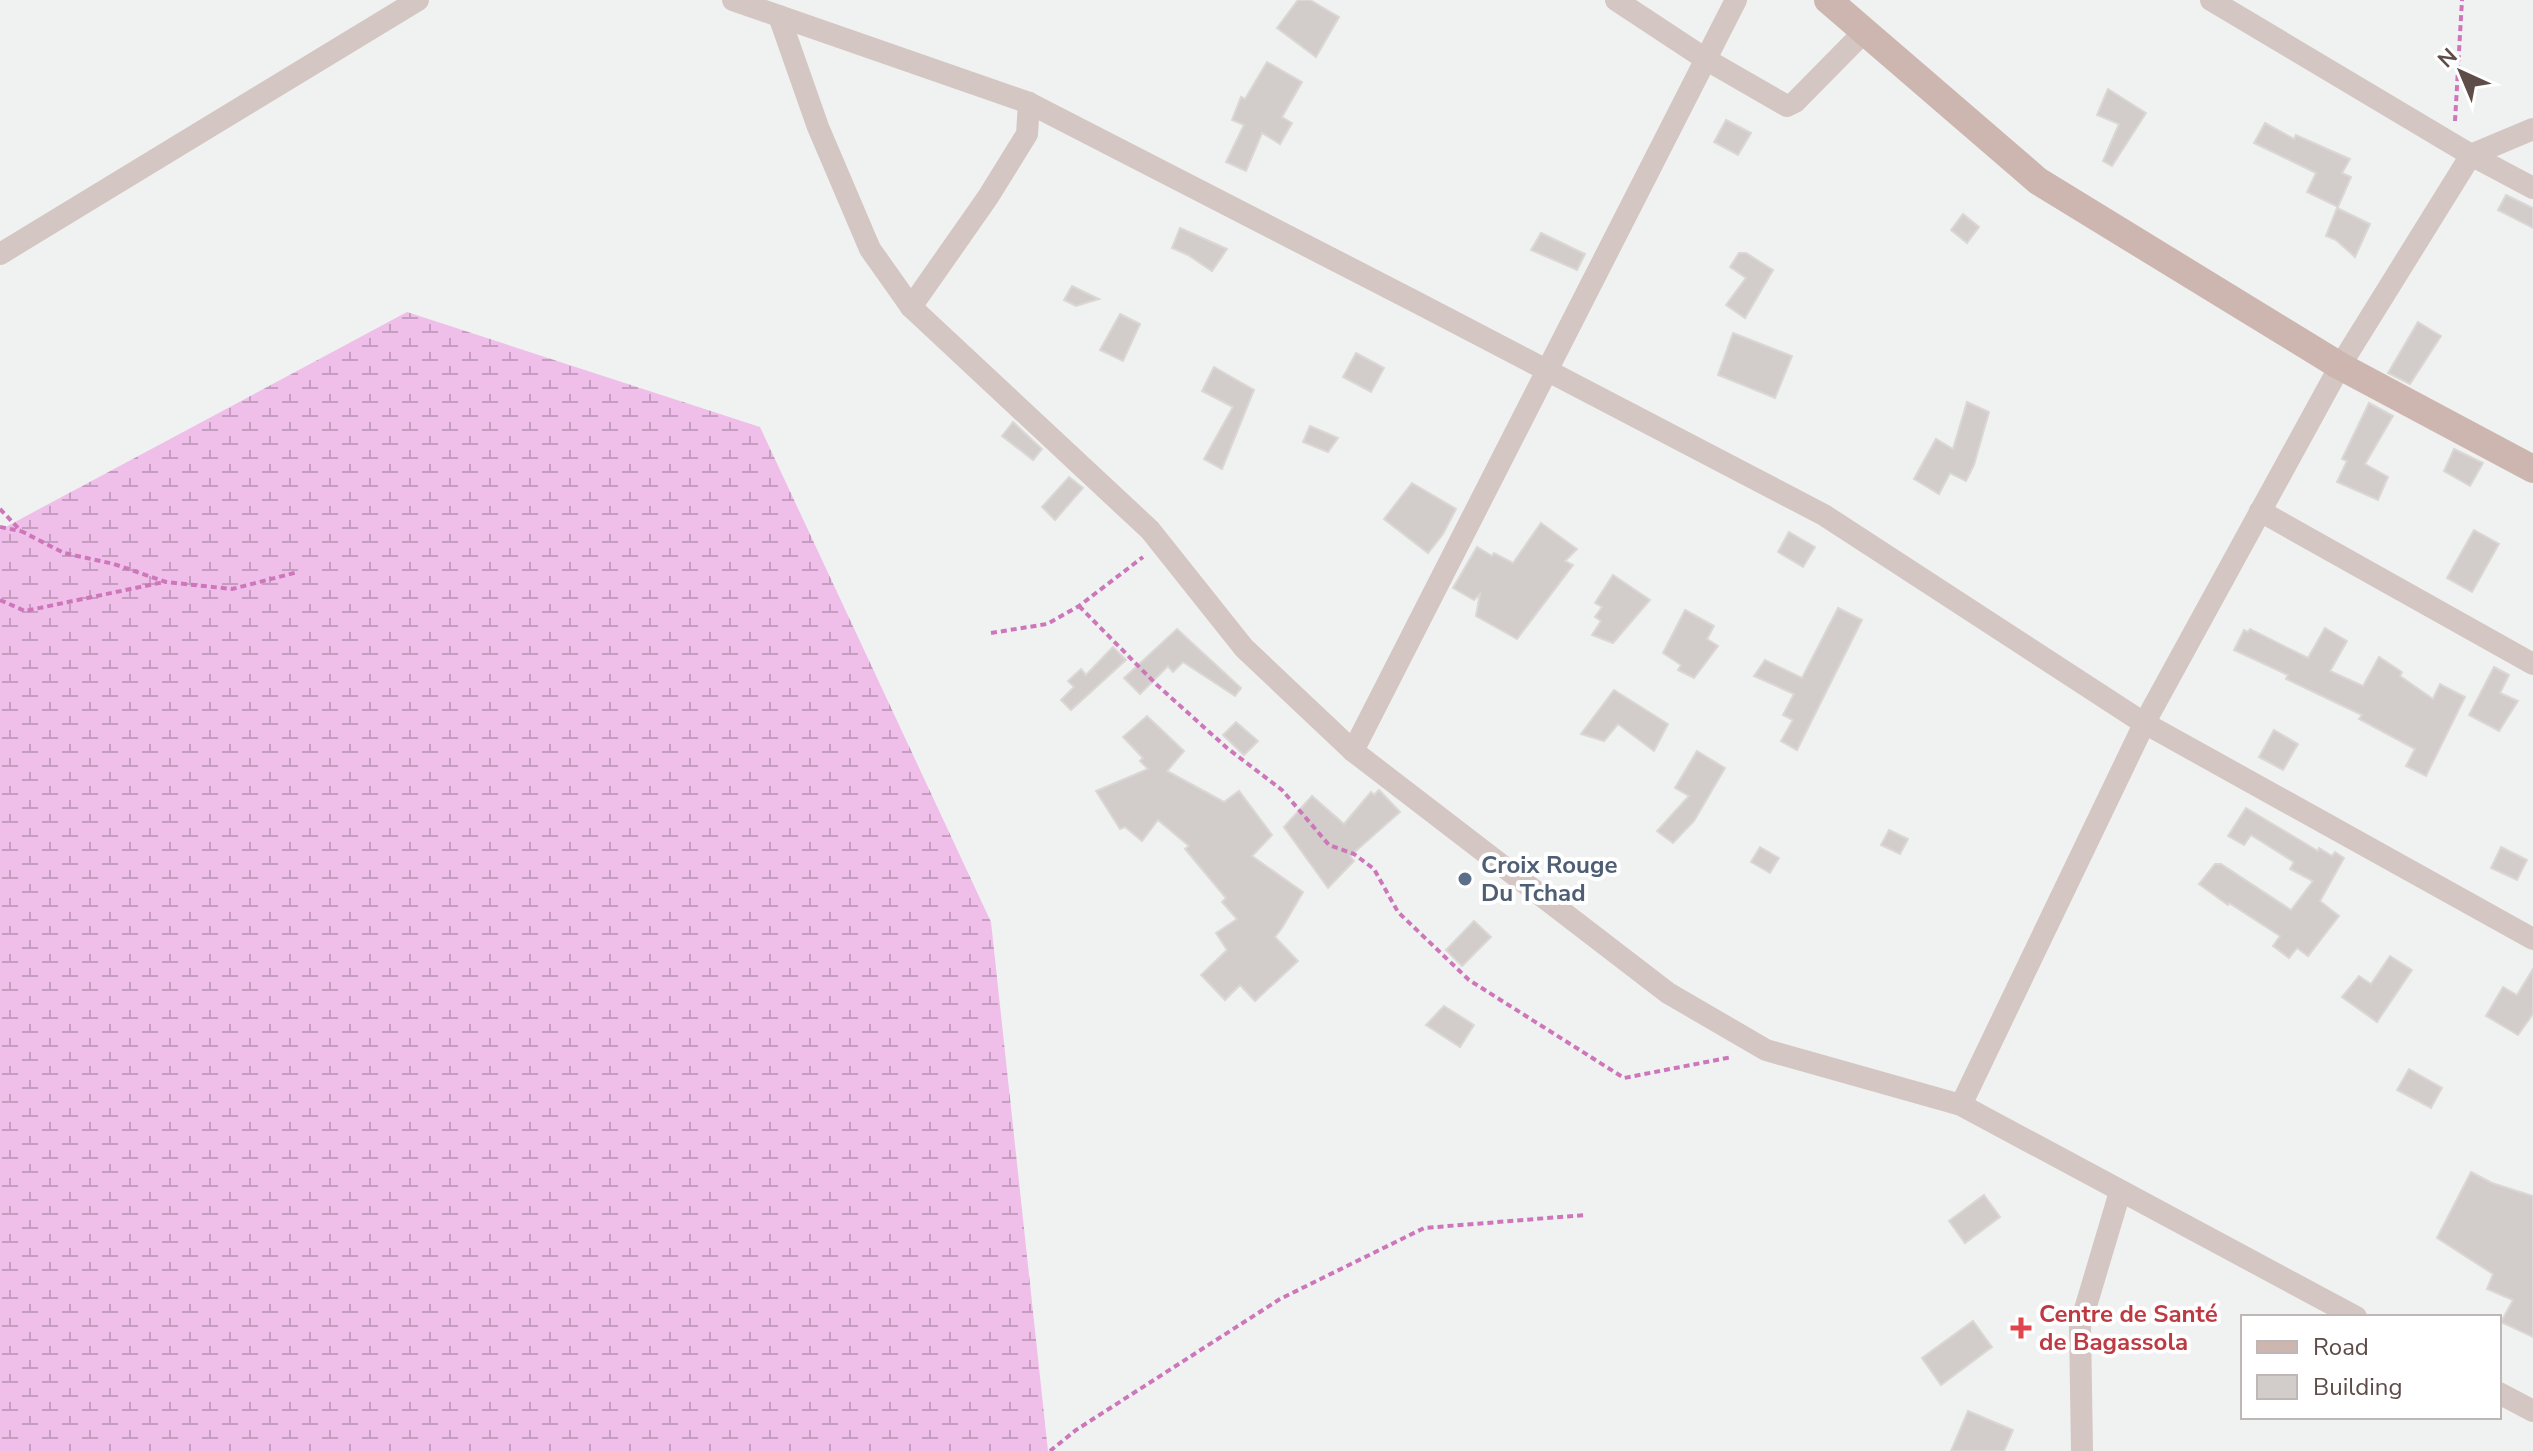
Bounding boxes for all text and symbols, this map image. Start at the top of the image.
north arrow [2421,32,2501,112]
text: N [2431,42,2464,75]
place label: Croix Rouge Du Tchad [1481,849,1617,909]
marker: Croix Rouge Du Tchad [1456,870,1474,888]
place label: Centre de Santé de Bagassola [2039,1298,2218,1358]
legend [2241,1315,2501,1419]
marker: Centre de Santé de Bagassola [2010,1317,2032,1339]
text: Road [2313,1331,2369,1363]
text: Building [2313,1371,2403,1403]

